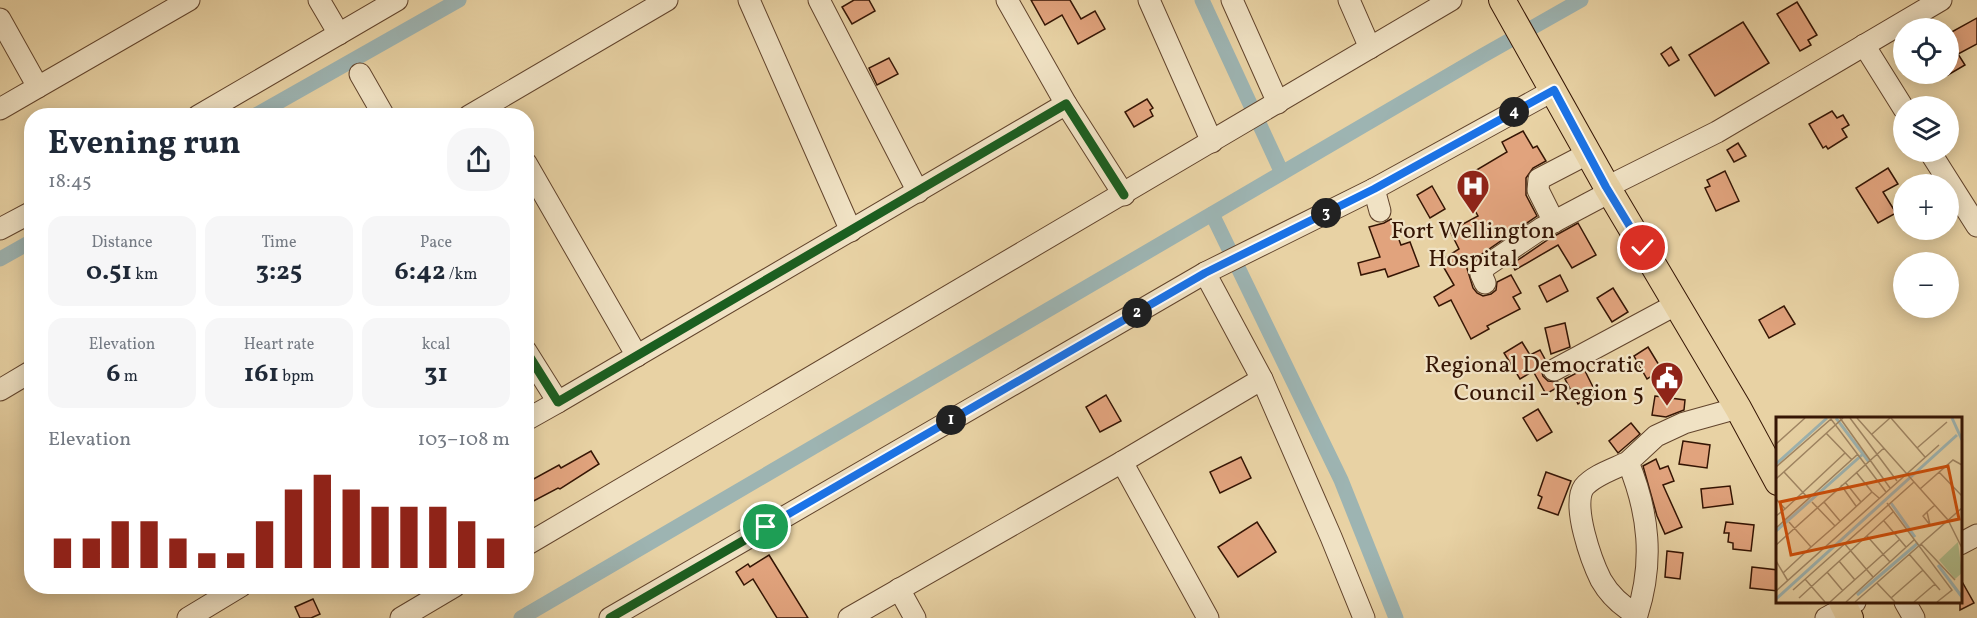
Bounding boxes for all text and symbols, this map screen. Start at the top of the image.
map controls [1893,18,1959,318]
button: locate [1893,18,1959,84]
button: layers [1893,96,1959,162]
pin: 4 [1499,97,1529,127]
text: 4 [1509,101,1519,123]
text: Evening run [48,122,241,168]
button: share [447,128,510,191]
text: 18:45 [48,168,92,196]
hospital icon: Fort Wellington Hospital [1455,168,1491,215]
button: + [1893,174,1959,240]
pin: 3 [1311,198,1341,228]
text: 3 [1322,202,1330,224]
place label: Fort Wellington Hospital [1391,215,1555,277]
pin [1617,222,1668,273]
icon: check [1626,231,1659,264]
text: Distance [91,232,153,254]
text: Time [261,232,297,254]
text: Pace [420,232,452,254]
button: − [1893,252,1959,318]
text: 0.51 [86,254,132,290]
text: 3:25 [256,254,302,290]
text: 6:42 [395,254,446,290]
text: km [132,264,158,286]
text: /km [446,264,477,286]
pin: 2 [1122,298,1152,328]
text: 2 [1133,302,1141,324]
text: Elevation [89,334,155,356]
text: Heart rate [244,334,314,356]
text: kcal [422,334,450,356]
place label: Regional Democratic Council - Region 5 [1425,349,1644,411]
text: 6 [106,356,120,392]
text: 161 [244,356,279,392]
text: 31 [424,356,448,392]
public building icon: Regional Democratic Council - Region 5 [1649,360,1685,407]
text: m [120,366,138,388]
text: bpm [279,366,314,388]
pin: 1 [936,405,966,435]
text: 1 [948,409,954,431]
inset map [1776,417,1962,603]
text: Elevation [48,426,131,454]
text: 103–108 m [418,426,510,454]
pin [740,501,791,552]
icon: arrive [749,510,782,543]

